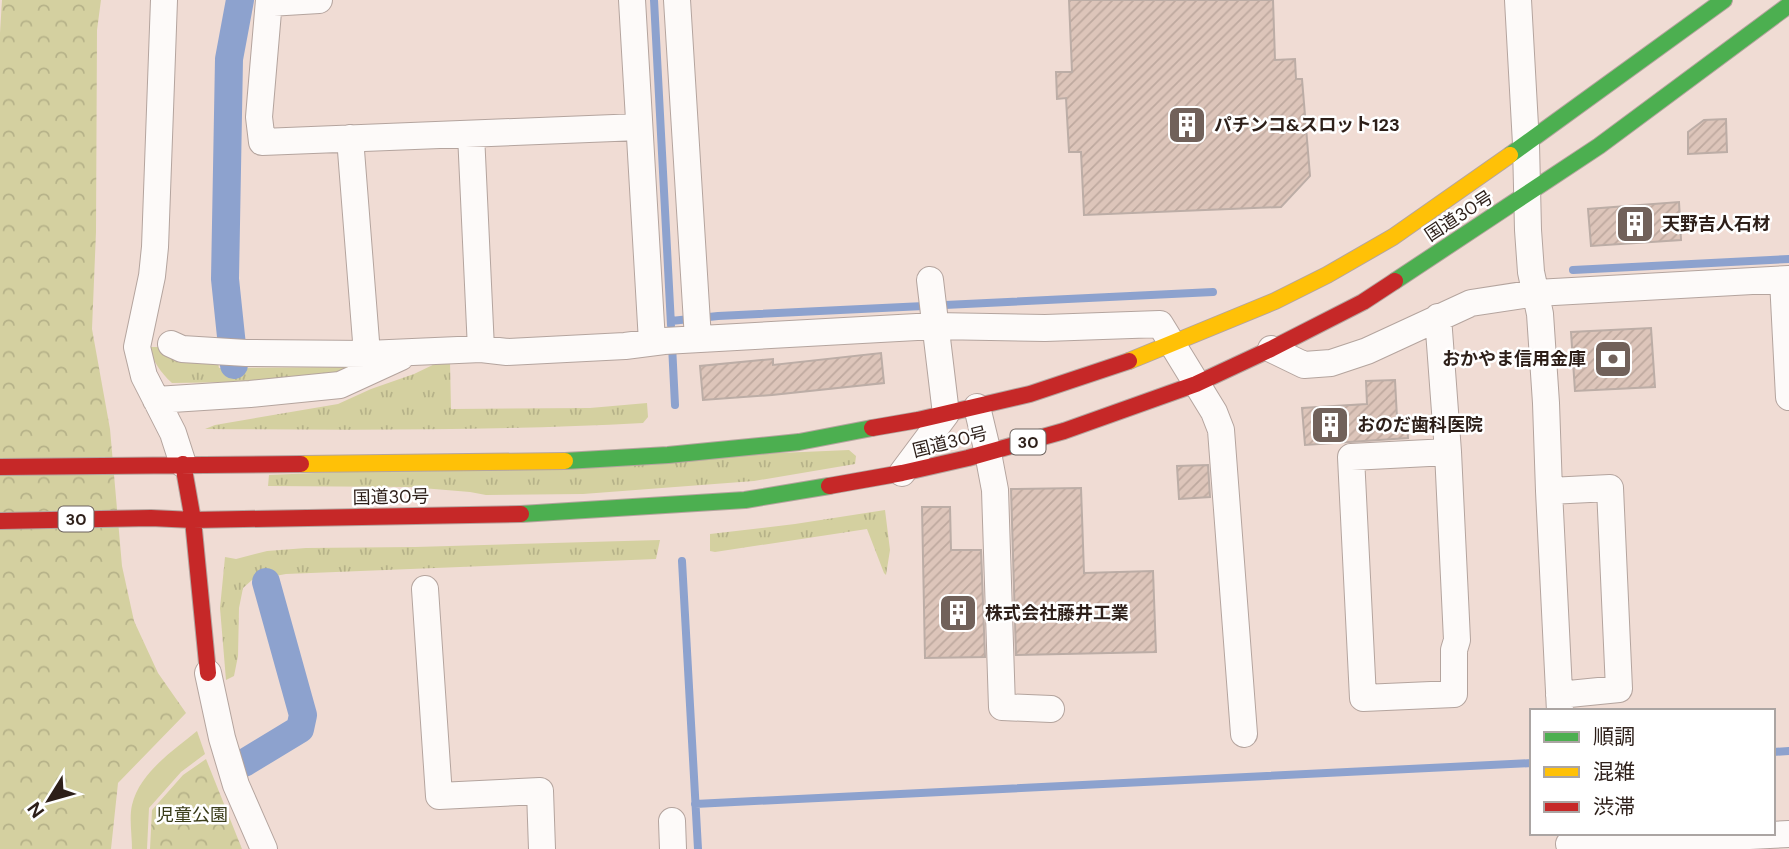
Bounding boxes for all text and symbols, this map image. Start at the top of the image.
building icon: パチンコ&スロット123 [1166,104,1208,146]
place label: パチンコ&スロット123 [1214,113,1400,137]
street label: 国道30号 [1420,185,1498,247]
building icon: 天野吉人石材 [1614,203,1656,245]
place label: 天野吉人石材 [1662,212,1770,236]
bank icon: おかやま信用金庫 [1592,338,1634,380]
place label: おかやま信用金庫 [1442,347,1586,371]
building icon: おのだ歯科医院 [1309,404,1351,446]
place label: おのだ歯科医院 [1357,413,1483,437]
street label: 国道30号 [910,421,990,463]
road number: 30 [1010,430,1046,454]
street label: 国道30号 [352,484,430,510]
road number: 30 [58,506,94,532]
building icon: 株式会社藤井工業 [937,592,979,634]
place label: 株式会社藤井工業 [985,601,1129,625]
legend [1530,709,1775,835]
text: 順調 [1593,723,1635,751]
text: 混雑 [1593,758,1635,786]
north arrow [14,765,84,835]
text: 渋滞 [1593,793,1635,821]
text: N [22,797,50,823]
park label: 児童公園 [156,803,228,827]

